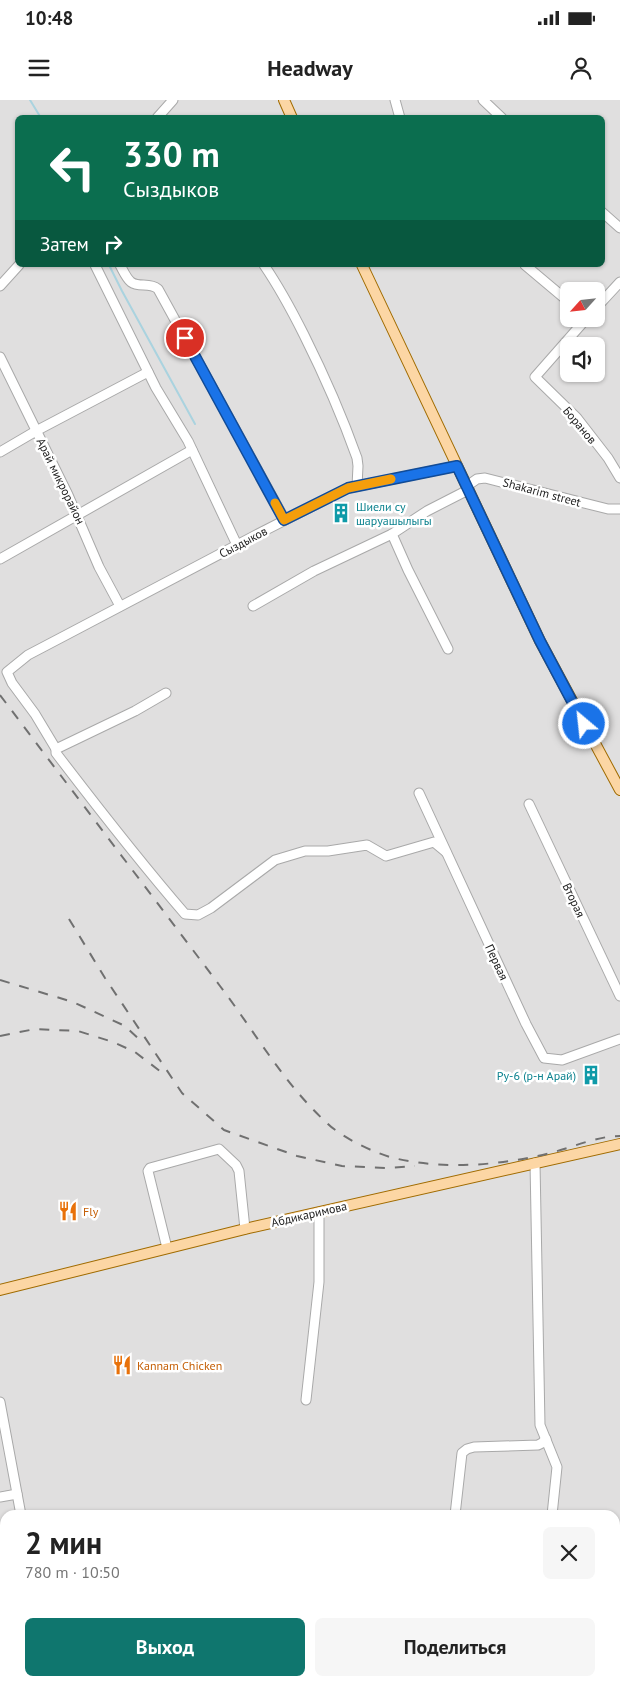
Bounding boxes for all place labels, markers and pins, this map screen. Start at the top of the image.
pin [164,317,206,359]
place label: Шиели су шаруашылыгы [356,499,432,528]
building icon: Шиели су шаруашылыгы [330,502,352,524]
building icon: Ру-6 (р-н Арай) [580,1064,602,1086]
place label: Ру-6 (р-н Арай) [497,1068,576,1083]
restaurant icon: Fly [57,1200,79,1222]
place label: Fly [83,1204,99,1219]
restaurant icon: Kannam Chicken [111,1354,133,1376]
place label: Kannam Chicken [137,1358,222,1373]

